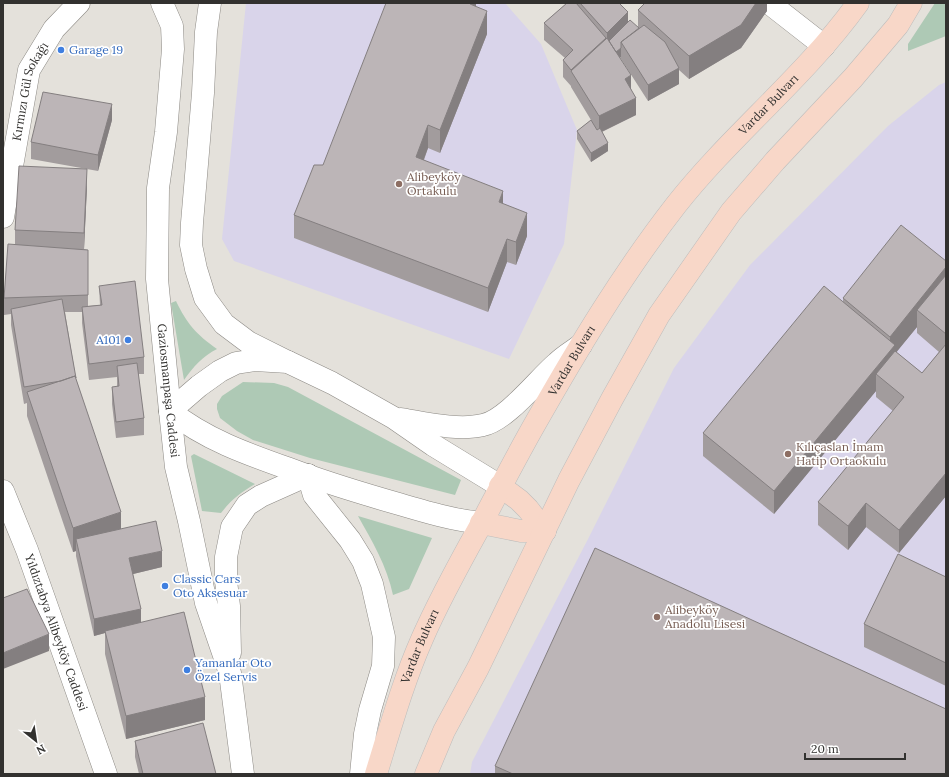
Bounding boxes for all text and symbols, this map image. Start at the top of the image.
street label: Kırmızı Gül Sokağı [9,39,51,142]
place label: Garage 19 [69,42,123,57]
marker: Garage 19 [56,45,66,55]
street label: Vardar Bulvarı [734,71,801,138]
place label: Alibeyköy Ortakulu [406,169,461,198]
marker: Alibeyköy Ortakulu [394,179,404,189]
street label: Vardar Bulvarı [544,322,598,399]
street label: Gaziosmanpaşa Caddesi [154,323,183,458]
place label: A101 [95,332,120,347]
marker: A101 [123,335,133,345]
place label: Kılıçaslan İmam Hatip Ortaokulu [796,439,886,468]
marker: Kılıçaslan İmam Hatip Ortaokulu [783,449,793,459]
street label: Yıldıztabya Alibeyköy Caddesi [22,551,91,713]
place label: Classic Cars Oto Aksesuar [173,571,248,600]
marker: Classic Cars Oto Aksesuar [160,581,170,591]
place label: Alibeyköy Anadolu Lisesi [664,602,745,631]
street label: Vardar Bulvarı [397,607,442,686]
marker: Alibeyköy Anadolu Lisesi [652,612,662,622]
place label: Yamanlar Oto Özel Servis [194,655,271,684]
marker: Yamanlar Oto Özel Servis [182,665,192,675]
north arrow [16,721,56,761]
scale bar [805,735,905,761]
text: N [33,741,48,758]
text: 20 m [811,741,839,756]

